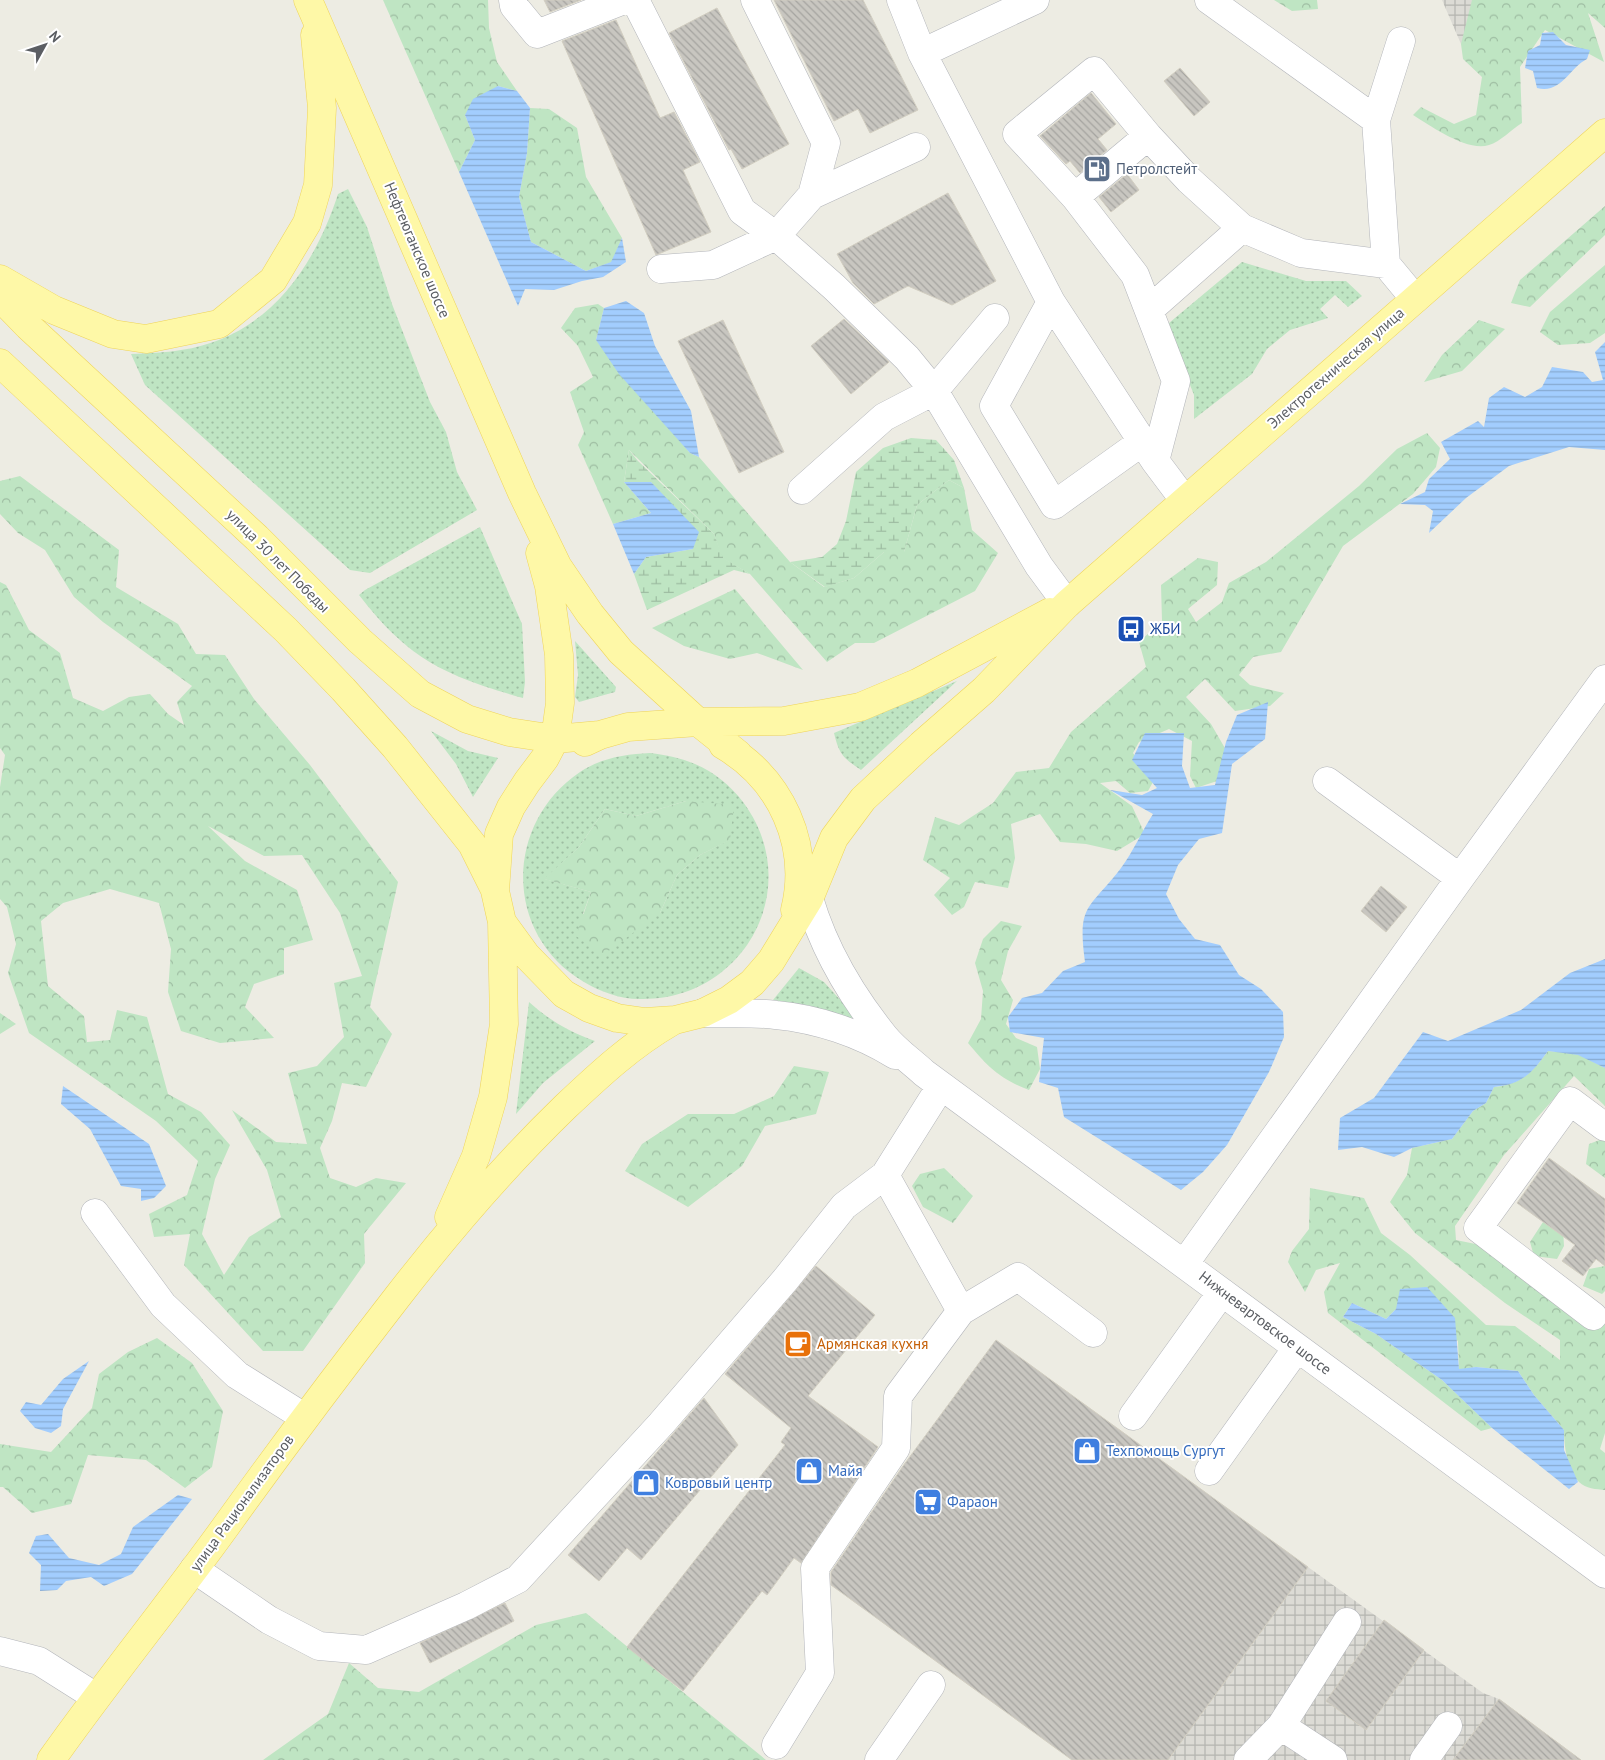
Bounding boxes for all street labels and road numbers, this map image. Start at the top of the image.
street label: Нефтеюганское шоссе [380,179,455,321]
street label: Электротехническая улица [1263,303,1408,432]
street label: улица 30 лет Победы [223,505,334,616]
street label: Нижневартовское шоссе [1195,1267,1335,1379]
street label: улица Рационализаторов [186,1431,298,1575]

